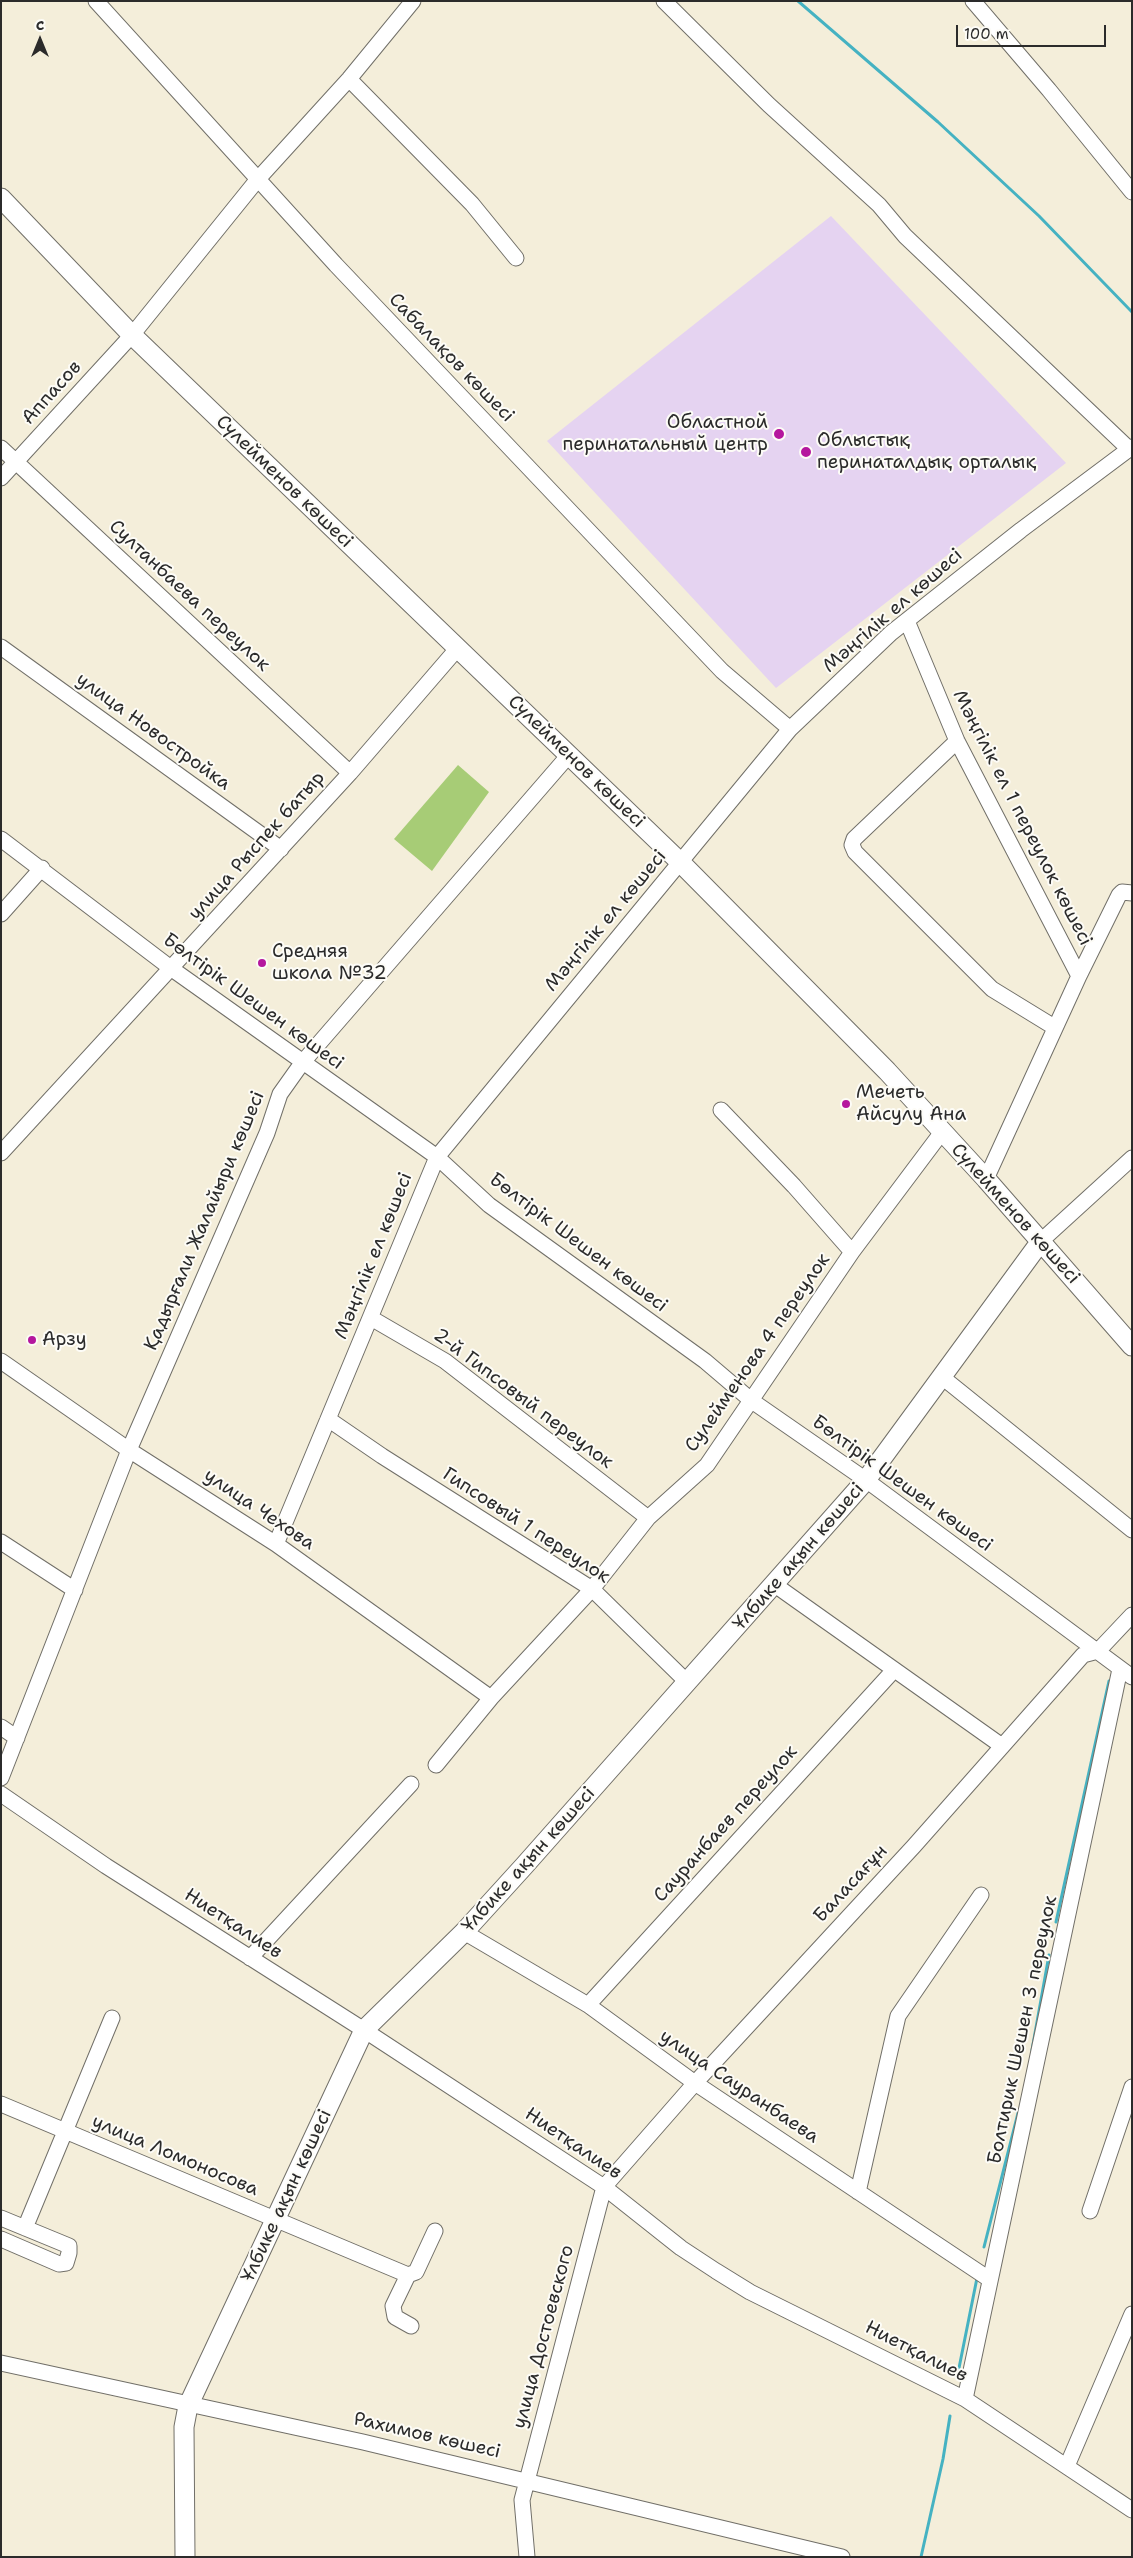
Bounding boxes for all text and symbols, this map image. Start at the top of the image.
north arrow [15,15,65,65]
scale bar [958,15,1108,47]
text: С [36,16,44,34]
text: 100 m [964,24,1009,44]
street label: Сабалақов көшесі [384,289,518,427]
street label: Аппасов [17,356,87,430]
street label: Сүлейменов көшесі [211,411,357,553]
place label: Областной перинатальный центр [562,412,768,456]
marker: Областной перинатальный центр [772,427,786,441]
place label: Облыстық перинаталдық орталық [817,430,1036,474]
marker: Облыстық перинаталдық орталық [799,445,813,459]
street label: Султанбаева переулок [104,515,274,677]
street label: Мәңгілік ел көшесі [819,544,967,678]
street label: улица Новостройка [71,668,235,796]
street label: Мәңгілік ел 1 переулок көшесі [947,686,1097,950]
street label: Сүлейменов көшесі [503,691,649,833]
street label: улица Рыспек батыр [184,767,330,925]
street label: Мәңгілік ел көшесі [540,846,672,996]
street label: Бөлтірік Шешен көшесі [158,929,348,1075]
place label: Средняя школа №32 [272,941,387,985]
marker: Средняя школа №32 [256,957,268,969]
place label: Мечеть Айсулу Ана [856,1082,966,1126]
street label: Қадырғали Жалайыри көшесі [140,1088,270,1354]
marker: Мечеть Айсулу Ана [840,1098,852,1110]
street label: Сүлейменов көшесі [946,1139,1084,1289]
street label: Бөлтірік Шешен көшесі [484,1168,672,1318]
street label: Мәңгілік ел көшесі [330,1169,418,1343]
street label: Сулейменова 4 переулок [681,1249,835,1457]
street label: 2-й Гипсовый переулок [429,1324,617,1474]
place label: Арзу [42,1329,87,1351]
marker: Арзу [26,1334,38,1346]
street label: Бөлтірік Шешен көшесі [807,1411,997,1557]
street label: Гипсовый 1 переулок [438,1463,614,1589]
street label: улица Чехова [199,1464,319,1556]
street label: Ұлбике ақын көшесі [729,1479,869,1635]
street label: Сауранбаев переулок [649,1741,803,1907]
street label: Ұлбике ақын көшесі [458,1782,600,1938]
street label: Баласағұн [809,1840,893,1928]
street label: Ниетқалиев [180,1884,286,1964]
street label: Болтирик Шешен 3 переулок [983,1894,1063,2166]
street label: улица Сауранбаева [655,2025,823,2149]
street label: Ниетқалиев [520,2103,626,2185]
street label: Ұлбике ақын көшесі [237,2106,337,2286]
street label: улица Ломоносова [88,2111,262,2201]
street label: улица Достоевского [509,2243,579,2431]
street label: Ниетқалиев [861,2316,971,2388]
street label: Рахимов көшесі [351,2408,503,2464]

